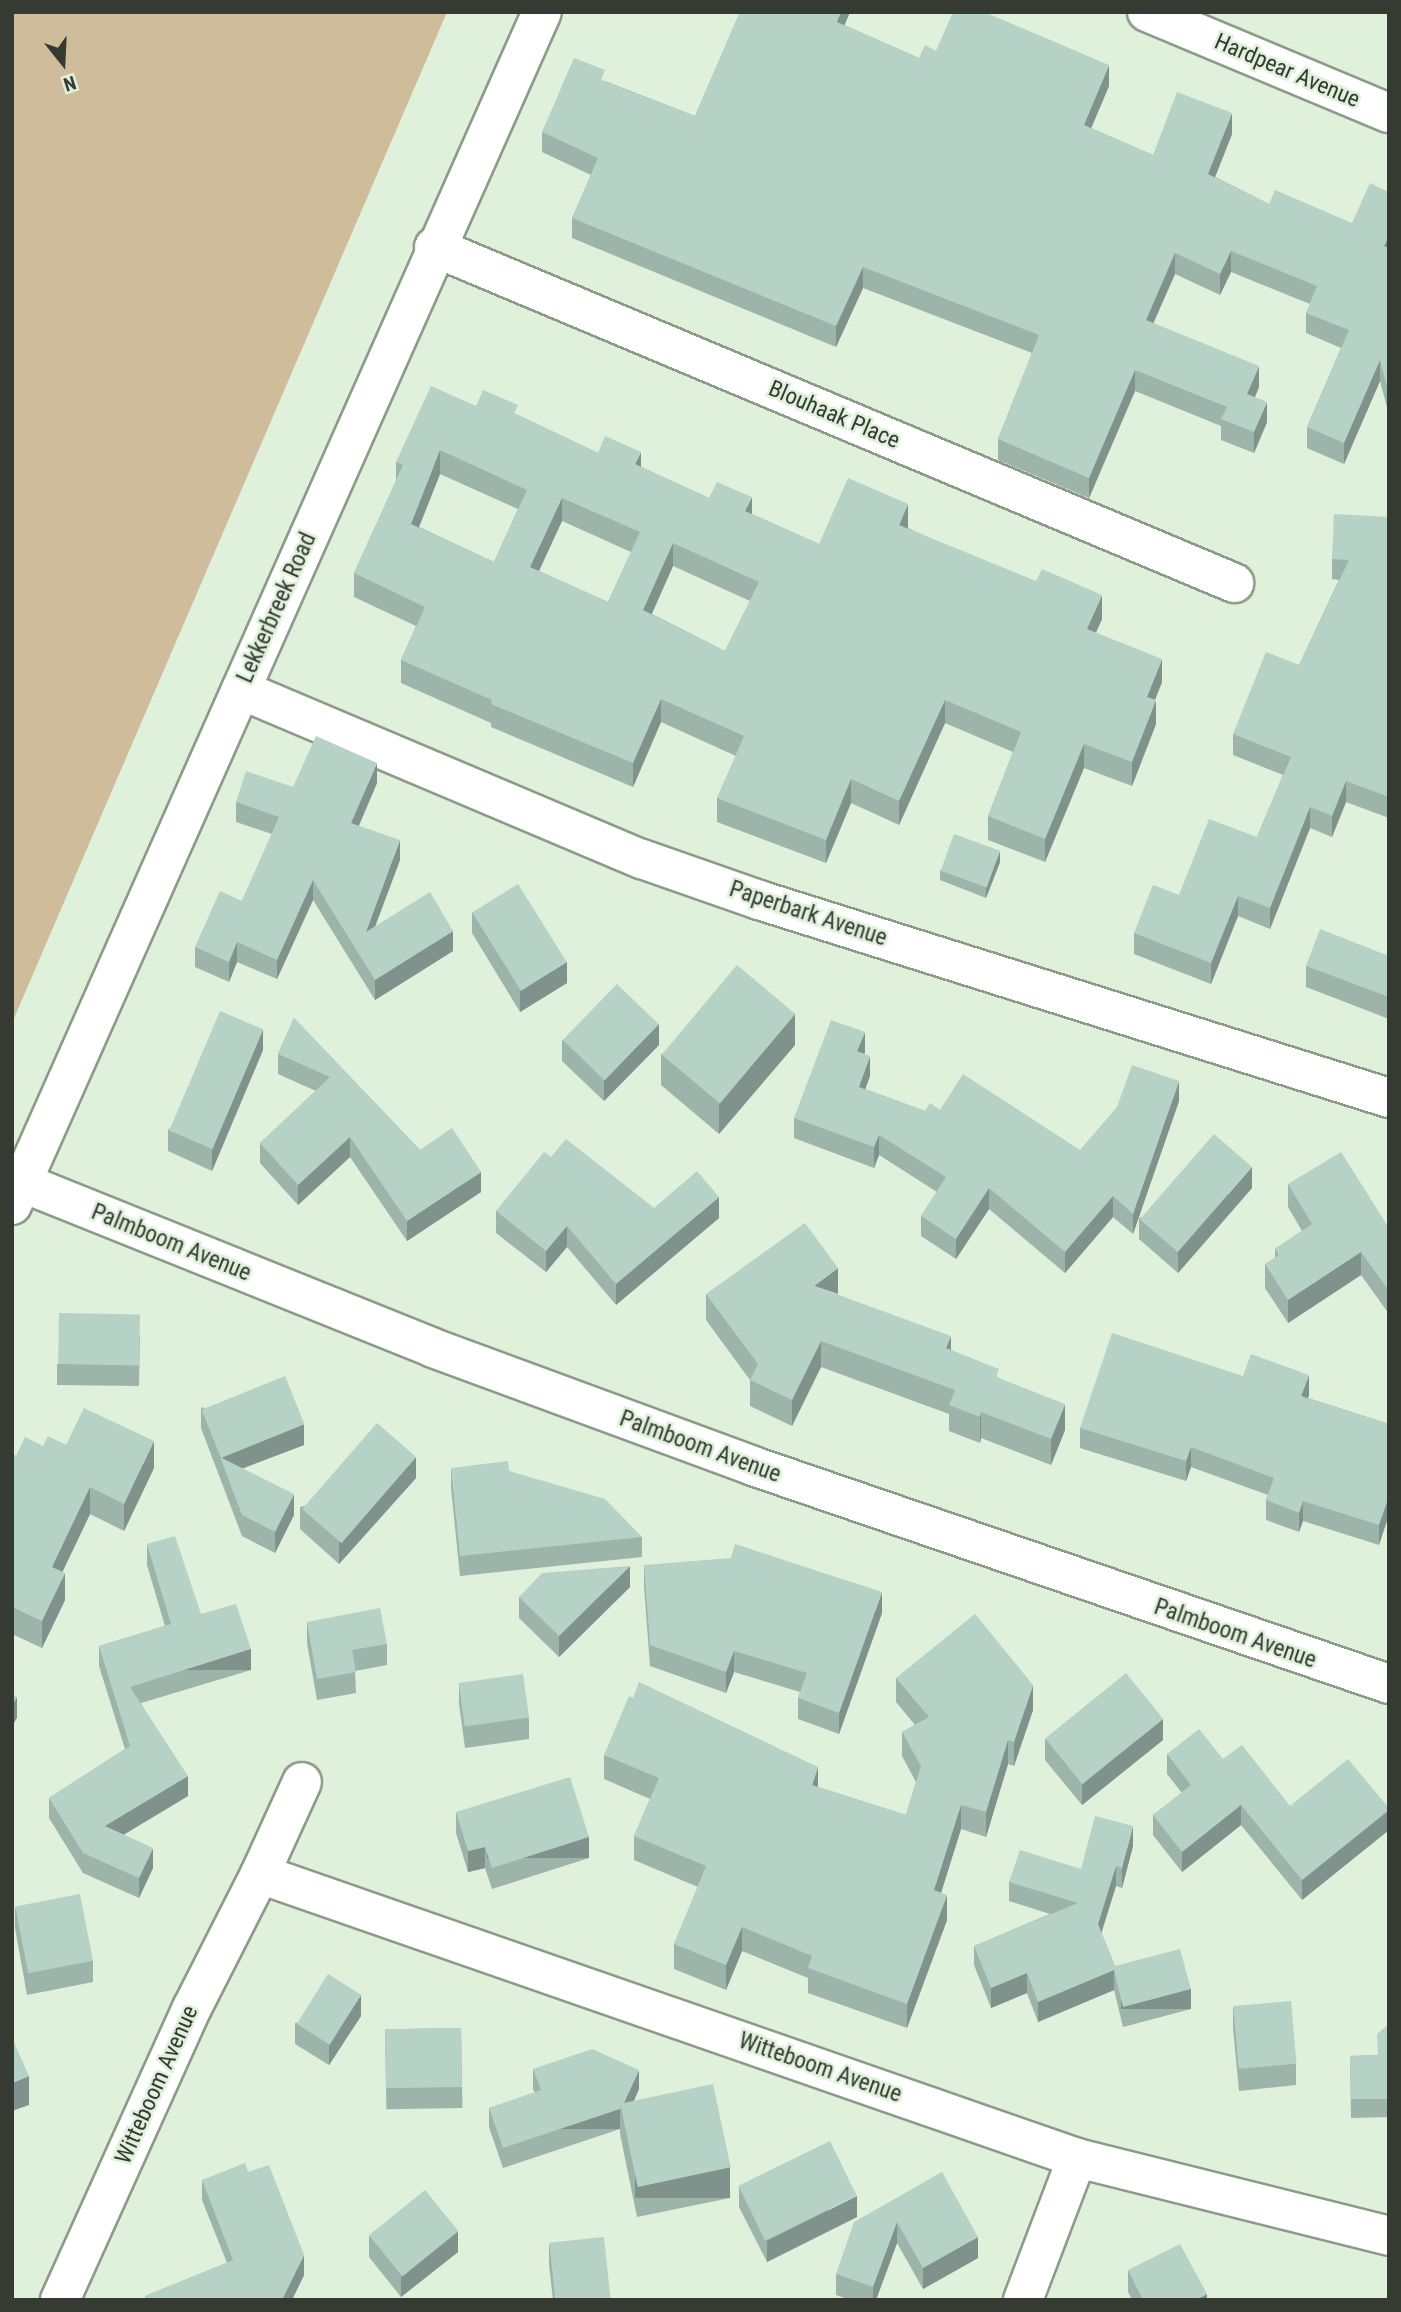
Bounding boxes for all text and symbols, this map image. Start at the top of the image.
north arrow [28,28,98,98]
street label: Hardpear Avenue [1210,28,1364,114]
text: N [61,71,79,96]
street label: Blouhaak Place [764,375,904,455]
street label: Lekkerbreek Road [232,529,322,687]
street label: Paperbark Avenue [726,876,890,952]
street label: Palmboom Avenue [87,1198,255,1288]
street label: Palmboom Avenue [616,1405,784,1489]
street label: Palmboom Avenue [1150,1593,1320,1675]
street label: Witteboom Avenue [110,2002,204,2168]
street label: Witteboom Avenue [735,2027,905,2109]

